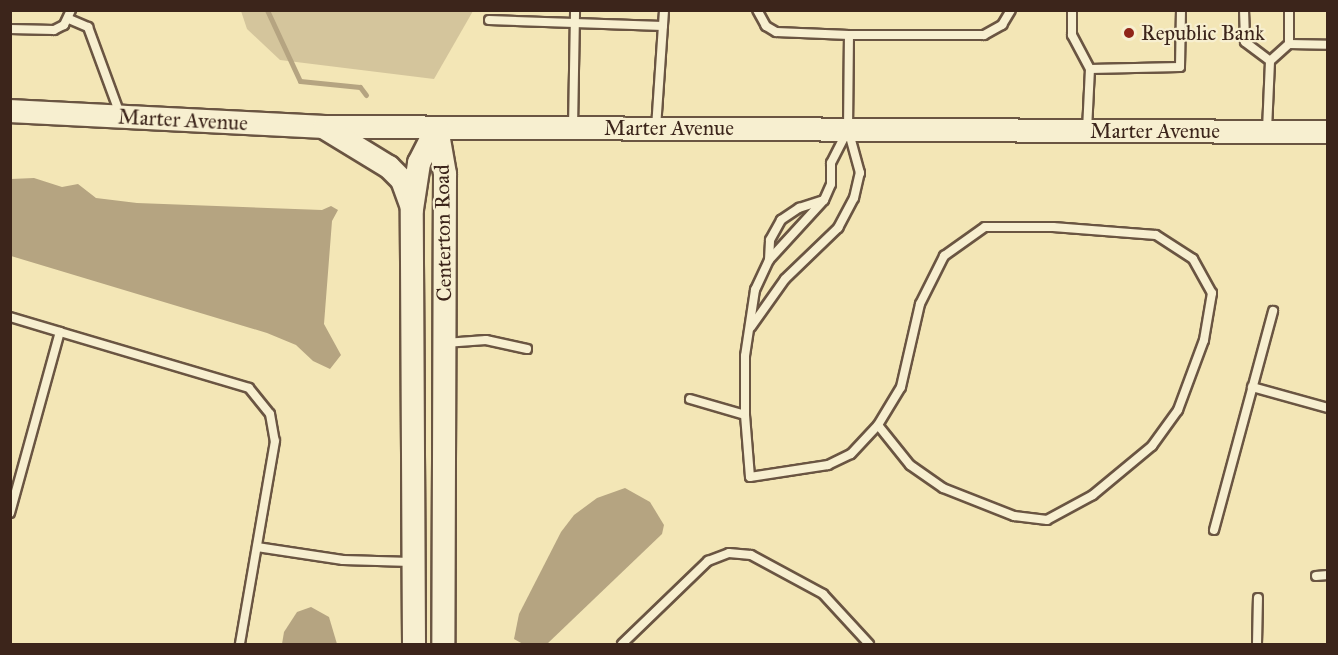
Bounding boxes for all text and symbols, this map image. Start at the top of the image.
place label: Republic Bank [1141,20,1265,46]
marker: Republic Bank [1122,26,1136,40]
street label: Marter Avenue [117,104,249,136]
street label: Marter Avenue [604,115,734,141]
street label: Marter Avenue [1090,118,1220,144]
street label: Centerton Road [429,164,457,302]

